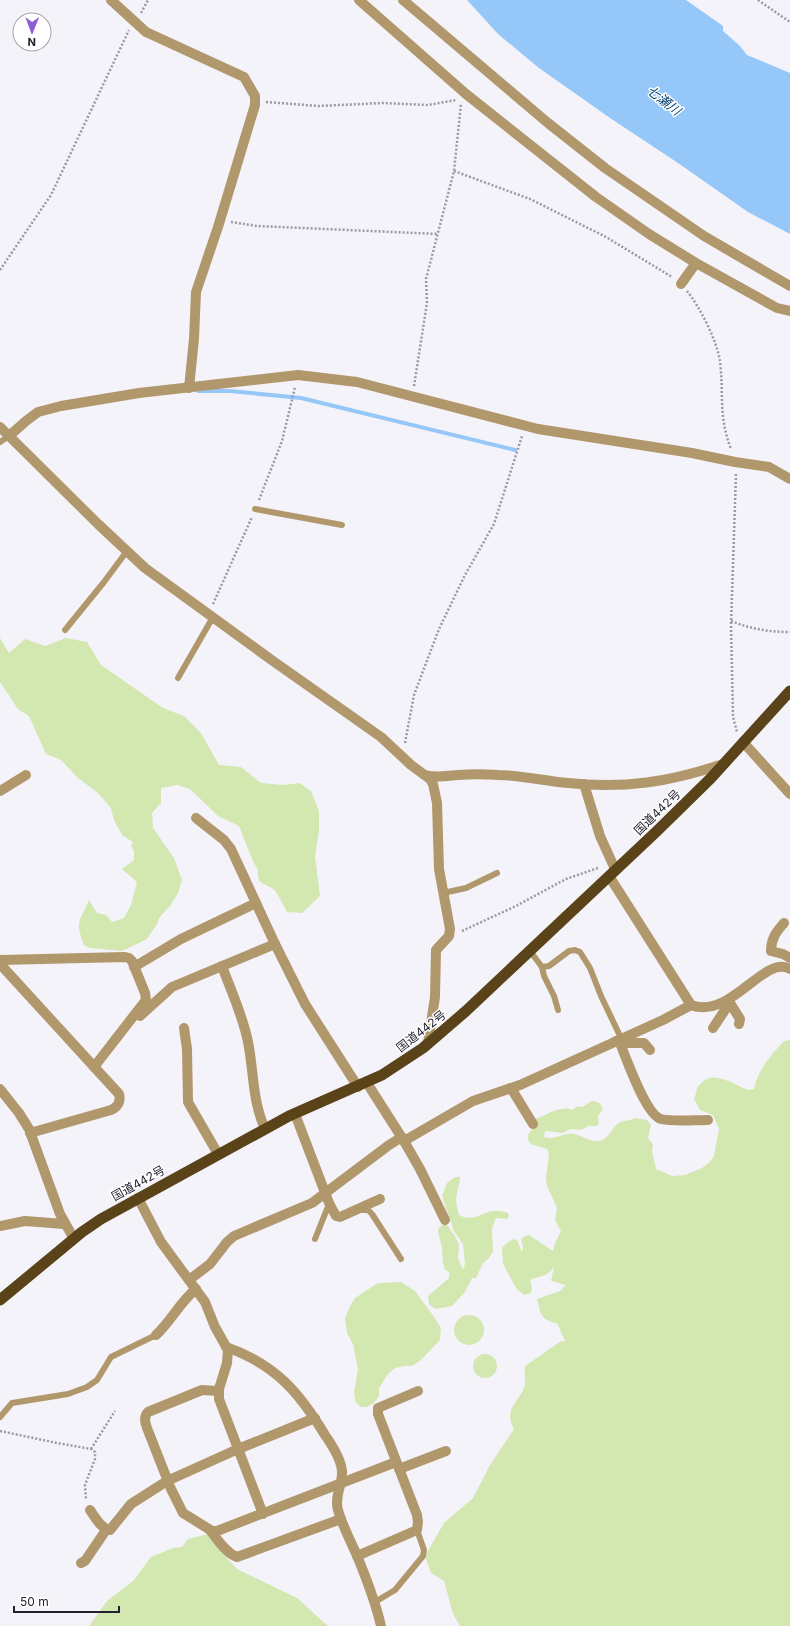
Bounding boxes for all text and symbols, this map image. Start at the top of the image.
north arrow [12,12,52,52]
text: N [28,35,36,49]
water label: 七瀬川 [644,82,686,120]
street label: 国道442号 [631,786,683,838]
street label: 国道442号 [393,1007,449,1055]
street label: 国道442号 [109,1162,167,1204]
scale bar [14,1588,119,1614]
text: 50 m [20,1594,49,1609]

